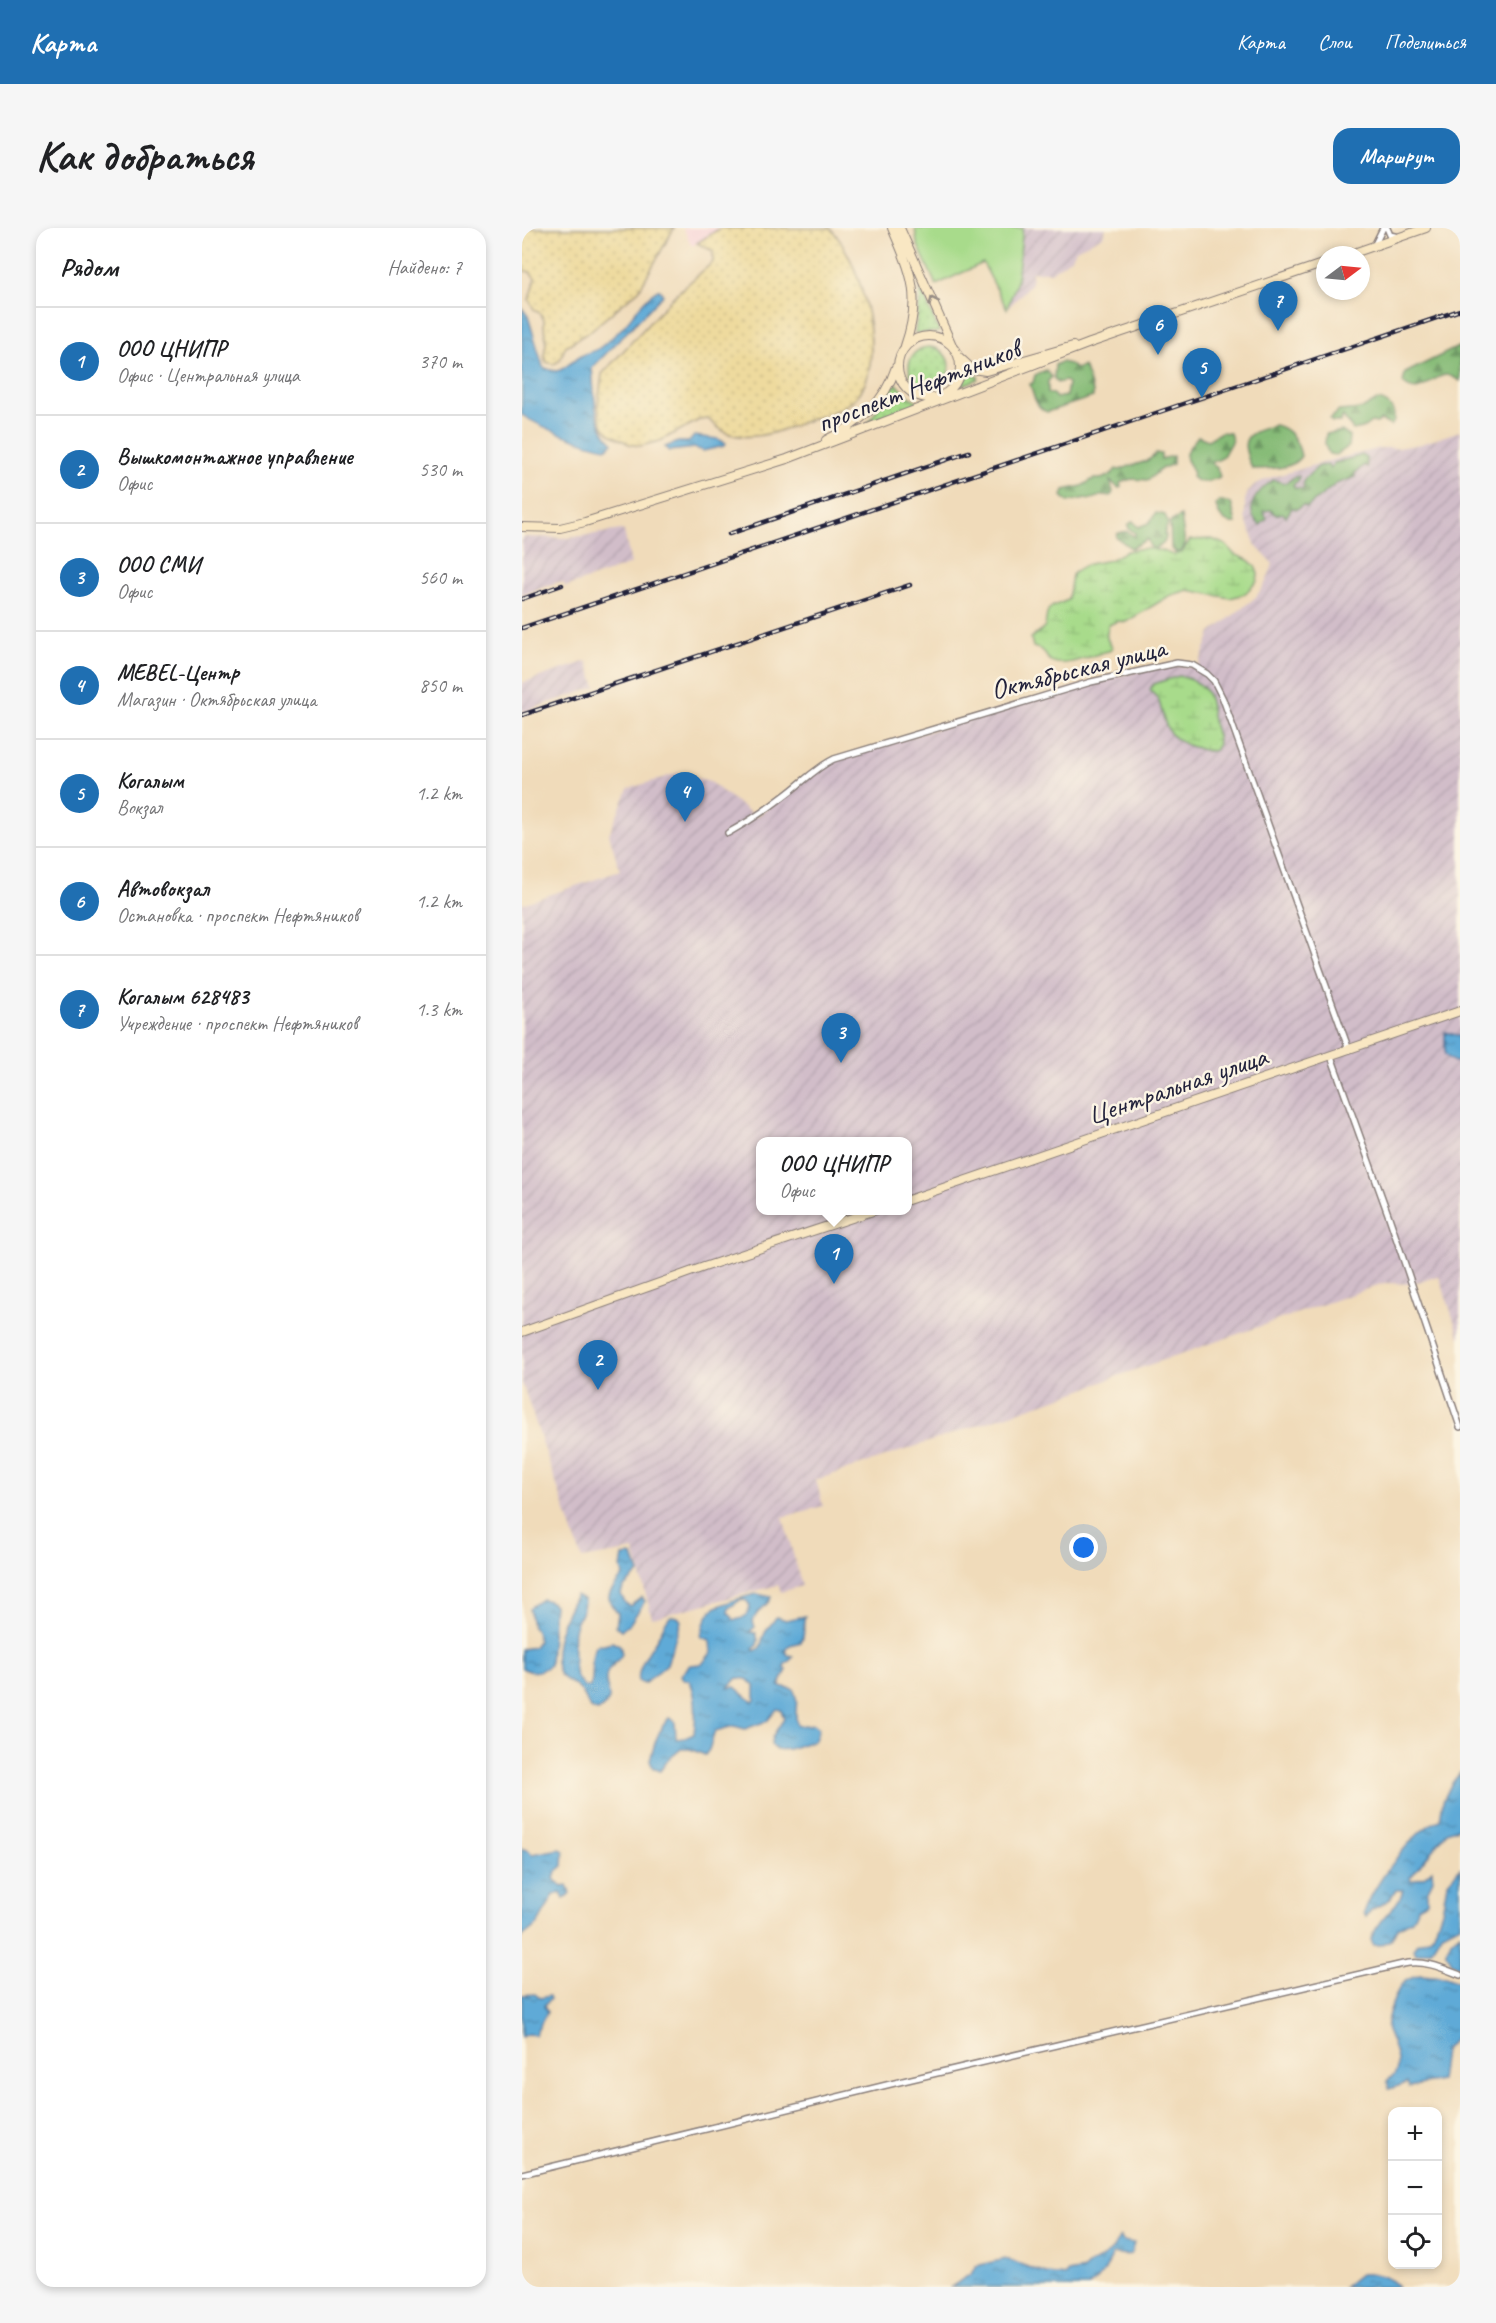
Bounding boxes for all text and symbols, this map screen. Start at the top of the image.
text: Карта [30,25,97,60]
text: Карта [1237,29,1285,55]
text: Слои [1318,29,1352,55]
text: Поделиться [1385,29,1466,55]
button: Маршрут [1333,128,1460,184]
text: Как добраться [36,130,253,183]
north arrow [1316,246,1370,300]
text: Рядом [60,251,118,284]
text: Найдено: 7 [387,255,462,280]
pin: 7 [1258,282,1298,331]
one-way arrow [928,297,940,308]
pin: 6 [1138,306,1178,355]
street label: проспект Нефтяников [812,329,1029,440]
text: ООО ЦНИПР [117,335,226,363]
pin: 5 [1182,348,1222,398]
text: 1 [75,349,84,374]
text: 370 m [419,349,462,374]
text: Офис · Центральная улица [117,363,300,388]
text: Вышкомонтажное управление [117,443,352,471]
text: 2 [75,457,84,482]
text: 530 m [419,457,462,482]
text: Офис [117,471,152,496]
text: ООО СМИ [117,551,200,579]
text: 3 [75,565,84,590]
text: 560 m [419,565,462,590]
text: Офис [117,579,152,604]
street label: Октябрьская улица [987,629,1172,707]
text: MEBEL-Центр [117,659,239,687]
text: 4 [75,673,84,698]
text: 850 m [419,673,462,698]
text: Магазин · Октябрьская улица [117,687,317,712]
text: Когалым [117,767,183,795]
pin: 4 [666,772,704,822]
text: 5 [75,781,84,806]
text: 1.2 km [416,781,462,806]
text: Вокзал [117,795,162,820]
text: Автовокзал [117,875,209,903]
text: 6 [75,889,84,914]
text: 1.2 km [416,889,462,914]
text: Остановка · проспект Нефтяников [117,903,358,928]
text: Когалым 628483 [117,983,249,1011]
text: 7 [75,997,84,1022]
text: 1.3 km [416,997,462,1022]
text: Учреждение · проспект Нефтяников [117,1011,358,1036]
pin: 3 [822,1014,860,1063]
street label: Центральная улица [1083,1038,1273,1133]
popup [756,1137,912,1215]
text: ООО ЦНИПР [780,1150,888,1178]
text: Офис [780,1178,815,1203]
pin: 1 [814,1234,854,1284]
pin: 2 [578,1340,618,1390]
your location [1069,1533,1098,1562]
map controls [1388,2107,1442,2269]
button: + [1388,2107,1442,2161]
button: − [1388,2161,1442,2215]
button: locate [1388,2215,1442,2269]

